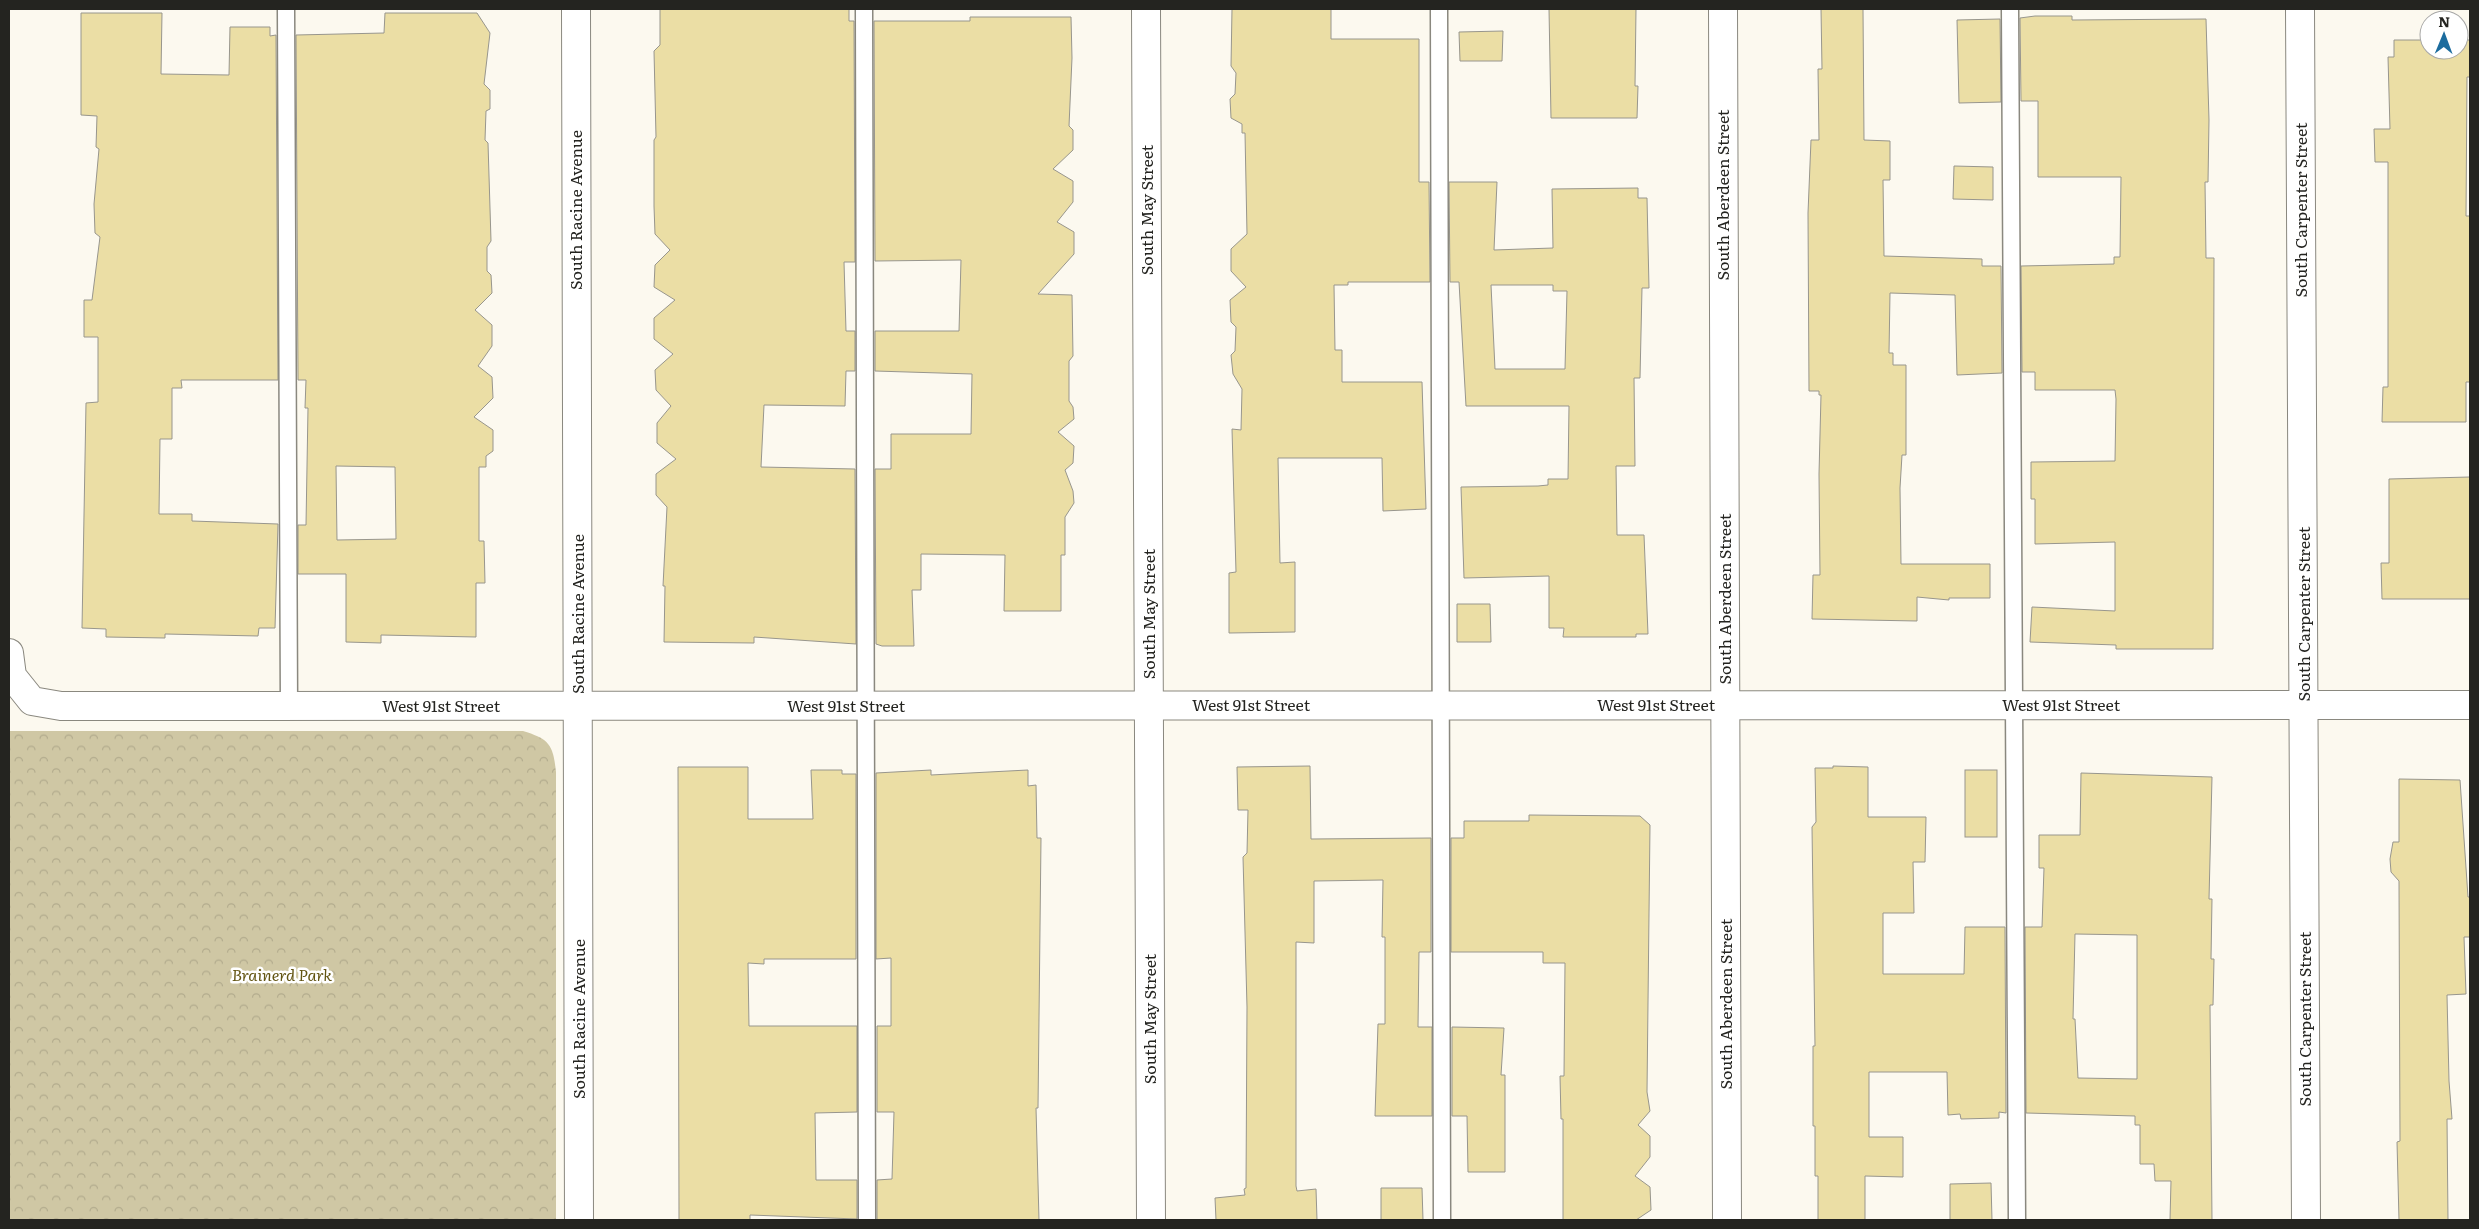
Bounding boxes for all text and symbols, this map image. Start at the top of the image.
north arrow [2419,10,2469,60]
text: N [2438,11,2451,31]
street label: South Aberdeen Street [1710,109,1734,281]
street label: South Carpenter Street [2288,122,2312,298]
street label: South Racine Avenue [563,130,587,290]
street label: South May Street [1134,144,1158,275]
street label: South Aberdeen Street [1712,513,1736,685]
street label: South Carpenter Street [2291,526,2315,702]
street label: South Racine Avenue [565,534,589,694]
street label: South May Street [1136,548,1160,679]
street label: West 91st Street [1192,692,1311,716]
street label: West 91st Street [1597,692,1716,716]
street label: West 91st Street [2002,692,2121,716]
street label: West 91st Street [382,693,501,717]
street label: West 91st Street [787,693,906,717]
street label: South Aberdeen Street [1713,918,1737,1090]
street label: South Carpenter Street [2292,931,2316,1107]
street label: South Racine Avenue [566,939,590,1099]
street label: South May Street [1137,953,1161,1084]
park label: Brainerd Park [232,962,332,986]

